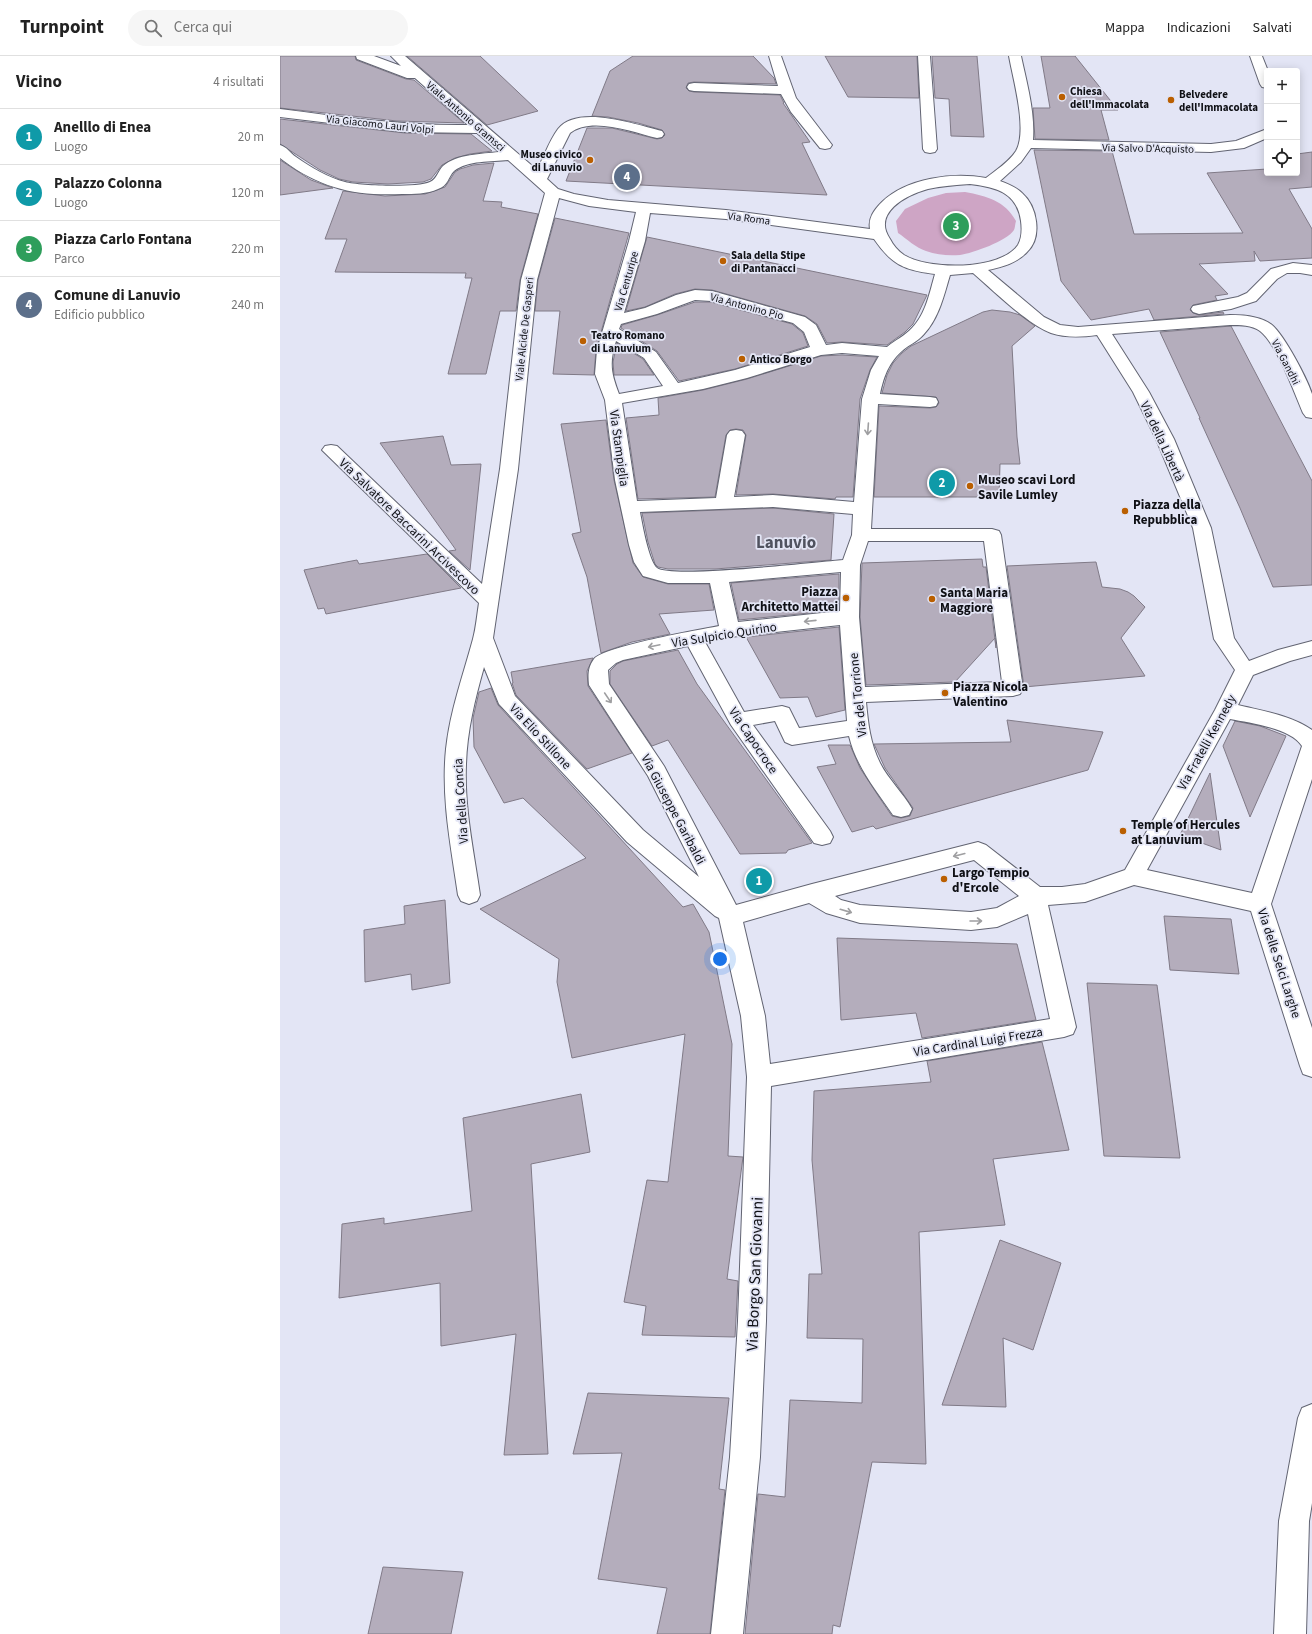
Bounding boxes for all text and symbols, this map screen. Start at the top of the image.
search box [128,10,408,46]
text: Turnpoint [20,14,104,41]
icon: search [142,17,164,39]
text: Cerca qui [174,17,232,38]
text: Mappa [1105,18,1145,38]
text: Indicazioni [1167,18,1231,38]
text: Salvati [1253,18,1292,38]
map controls [1264,68,1300,176]
button: + [1264,68,1300,104]
text: Vicino [16,70,62,94]
text: 4 risultati [213,73,264,91]
street label: Viale Antonio Gramsci [423,78,508,155]
place label: Chiesa dell'Immacolata [1070,84,1149,112]
place label: Belvedere dell'Immacolata [1179,87,1258,115]
marker: Chiesa dell'Immacolata [1057,92,1067,102]
marker: Belvedere dell'Immacolata [1166,95,1176,105]
button: − [1264,104,1300,140]
street label: Via Giacomo Lauri Volpi [326,111,434,138]
text: Anelllo di Enea [54,117,151,138]
text: 1 [26,128,32,146]
text: 20 m [238,128,264,146]
text: Luogo [54,138,88,156]
street label: Via Salvo D'Acquisto [1102,140,1194,157]
button: locate [1264,140,1300,176]
place label: Museo civico di Lanuvio [521,147,582,175]
marker: Museo civico di Lanuvio [585,155,595,165]
pin: 4 [614,162,640,192]
text: Palazzo Colonna [54,173,162,194]
text: 2 [26,184,32,202]
text: 120 m [231,184,264,202]
text: Luogo [54,194,88,212]
street label: Via Roma [727,208,771,229]
pin: 3 [943,211,969,241]
text: Piazza Carlo Fontana [54,229,192,250]
text: 3 [26,240,32,258]
text: 220 m [231,240,264,258]
place label: Sala della Stipe di Pantanacci [731,248,806,276]
street label: Via Centuripe [611,249,642,313]
text: Parco [54,250,84,268]
marker: Sala della Stipe di Pantanacci [718,256,728,266]
street label: Viale Alcide De Gasperi [512,277,537,382]
text: Comune di Lanuvio [54,285,181,306]
street label: Via Antonino Pio [708,289,785,323]
text: 4 [26,296,32,314]
text: 240 m [231,296,264,314]
text: Edificio pubblico [54,306,145,324]
place label: Teatro Romano di Lanuvium [591,328,665,356]
marker: Teatro Romano di Lanuvium [578,336,588,346]
street label: Via Gandhi [1268,337,1303,388]
place label: Antico Borgo [749,352,812,367]
marker: Antico Borgo [737,354,747,364]
street label: Via della Libertà [1136,398,1189,485]
street label: Via Stampiglia [605,409,633,488]
one-way arrow [864,422,871,435]
street label: Via Salvatore Baccarini Arcivescovo [335,454,484,599]
pin: 2 [929,468,955,498]
place label: Museo scavi Lord Savile Lumley [978,471,1075,504]
marker: Museo scavi Lord Savile Lumley [965,481,975,491]
place label: Piazza della Repubblica [1133,496,1201,529]
marker: Piazza della Repubblica [1120,506,1130,516]
district label: Lanuvio [756,531,816,555]
place label: Piazza Architetto Mattei [740,583,838,616]
place label: Santa Maria Maggiore [940,584,1008,617]
marker: Piazza Architetto Mattei [841,593,851,603]
marker: Santa Maria Maggiore [927,594,937,604]
street label: Via Sulpicio Quirino [670,618,778,652]
one-way arrow [804,618,817,625]
one-way arrow [648,642,661,650]
street label: Via del Torrione [845,652,871,738]
place label: Piazza Nicola Valentino [952,678,1028,711]
marker: Piazza Nicola Valentino [940,688,950,698]
street label: Via Fratelli Kennedy [1173,691,1241,794]
one-way arrow [604,692,612,704]
street label: Via Elio Stillone [505,700,575,773]
street label: Via Capocroce [724,704,782,777]
street label: Via Giuseppe Garibaldi [636,751,710,868]
street label: Via della Concia [449,758,473,844]
place label: Temple of Hercules at Lanuvium [1131,816,1240,849]
marker: Temple of Hercules at Lanuvium [1118,826,1128,836]
one-way arrow [953,852,966,860]
place label: Largo Tempio d'Ercole [952,864,1030,897]
pin: 1 [746,866,772,896]
marker: Largo Tempio d'Ercole [939,874,949,884]
street label: Via delle Selci Larghe [1253,906,1305,1020]
one-way arrow [840,908,853,915]
one-way arrow [969,917,982,925]
your location [710,949,730,969]
street label: Via Cardinal Luigi Frezza [912,1023,1044,1061]
street label: Via Borgo San Giovanni [741,1197,769,1352]

